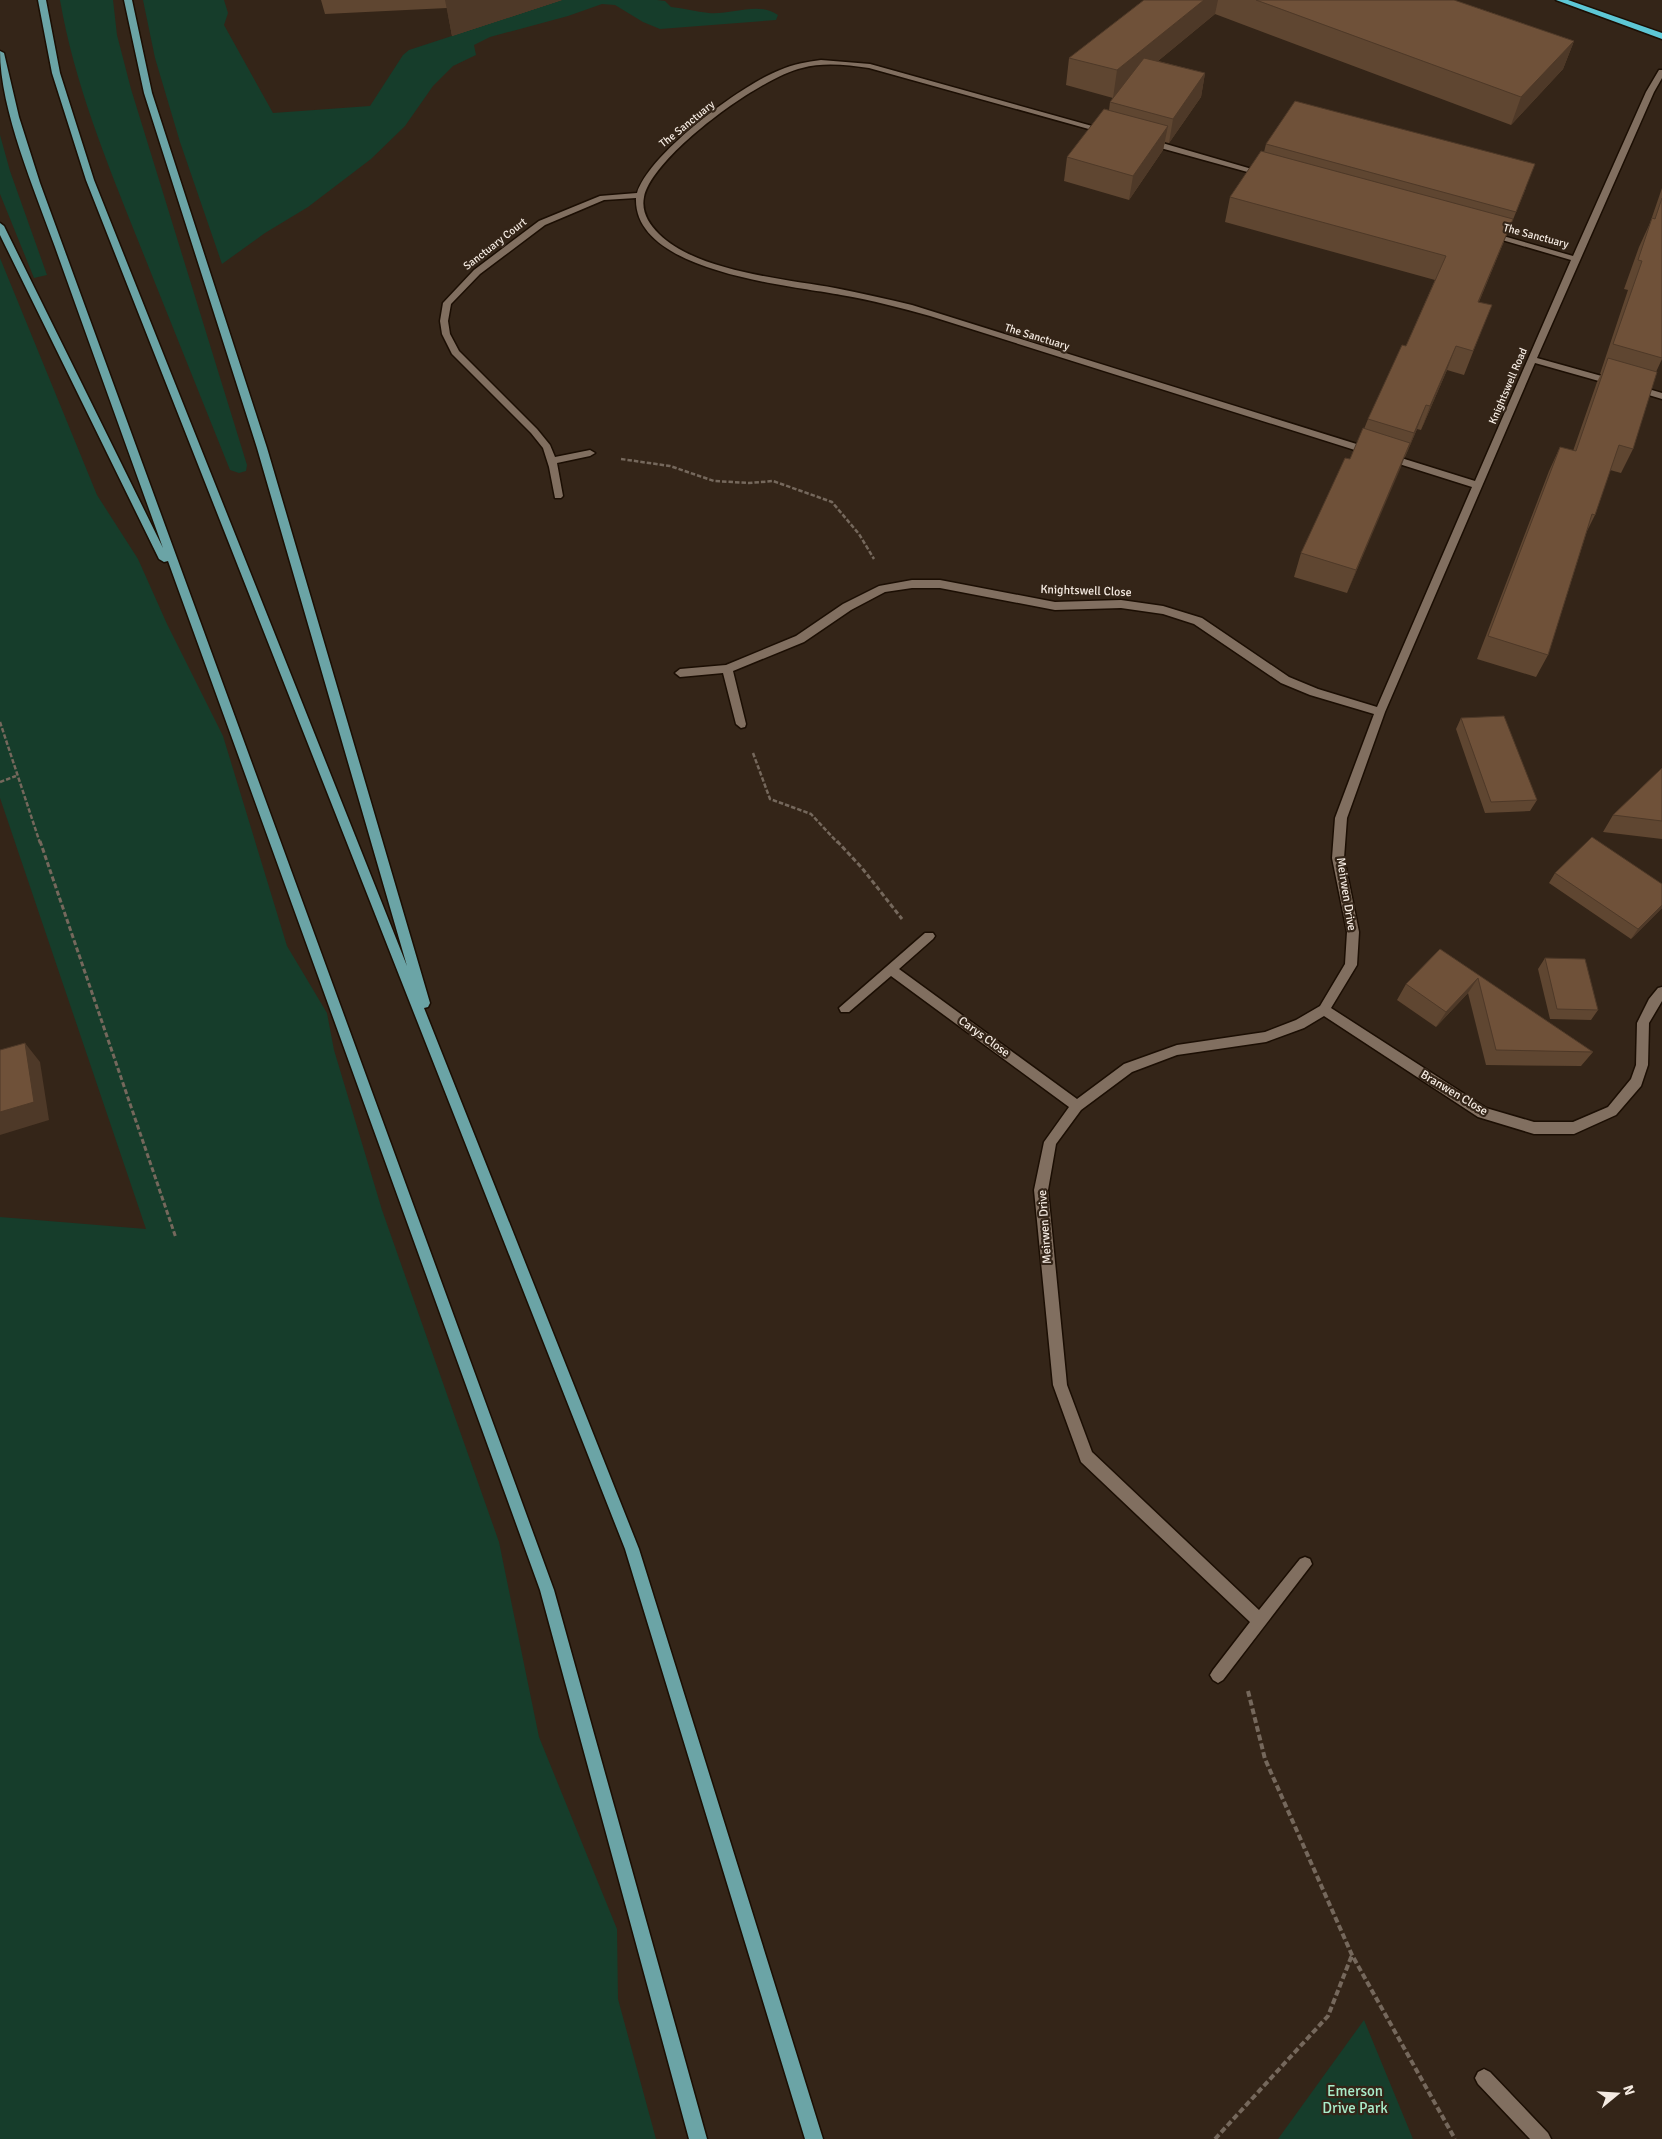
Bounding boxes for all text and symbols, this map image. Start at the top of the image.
street label: The Sanctuary [657,97,718,150]
street label: Sanctuary Court [461,215,529,273]
street label: The Sanctuary [1502,221,1571,251]
street label: The Sanctuary [1003,321,1072,353]
street label: Knightswell Road [1486,346,1530,426]
street label: Knightswell Close [1040,582,1132,600]
street label: Meirwen Drive [1333,856,1359,932]
street label: Carys Close [955,1013,1013,1061]
street label: Branwen Close [1418,1067,1490,1119]
street label: Meirwen Drive [1035,1189,1055,1265]
north arrow [1592,2069,1642,2119]
park label: Emerson Drive Park [1322,2082,1388,2117]
text: N [1619,2083,1638,2097]

